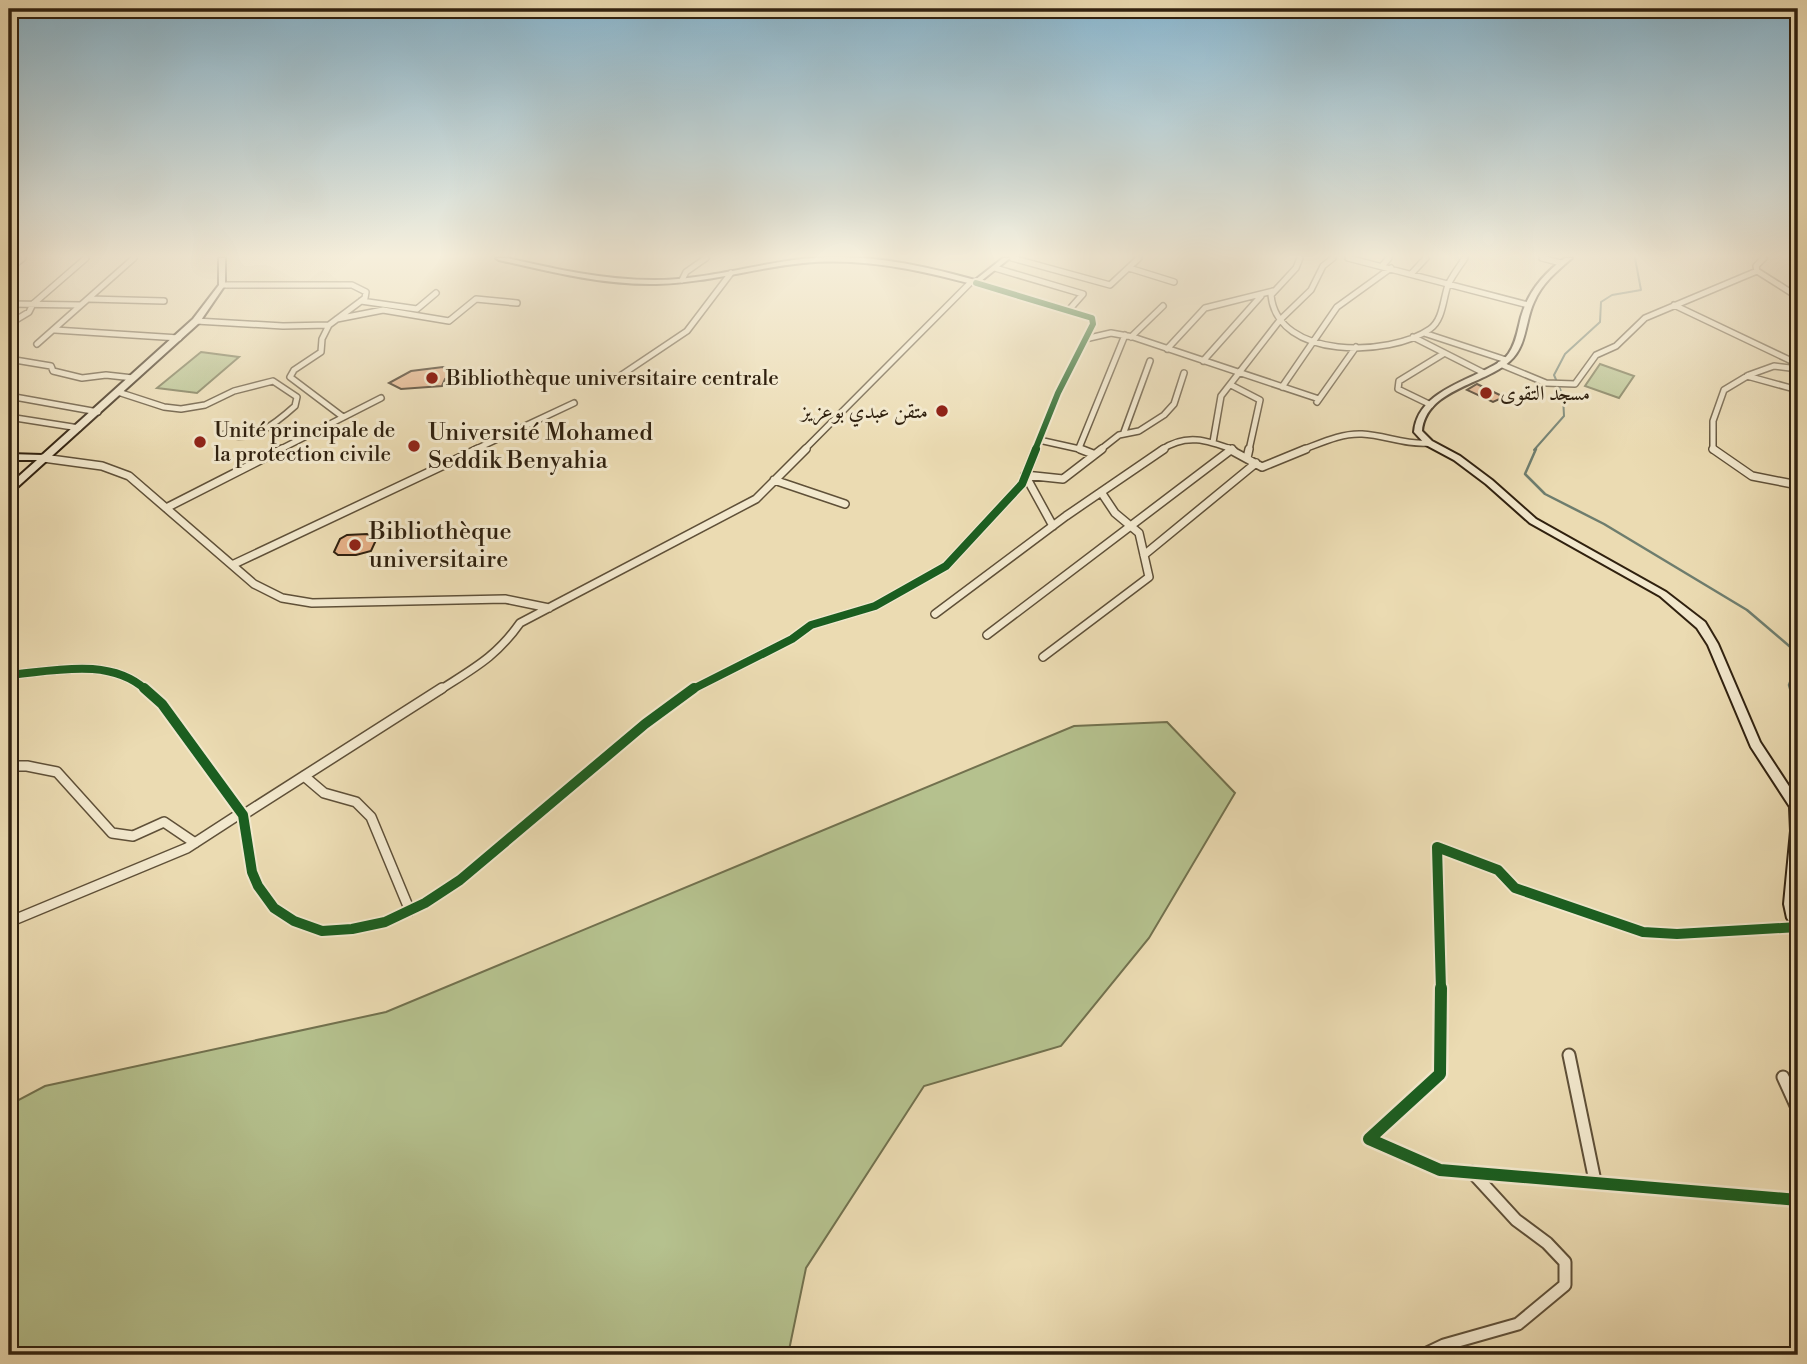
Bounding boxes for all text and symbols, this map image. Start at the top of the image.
place label: Bibliothèque universitaire centrale [445,366,779,392]
marker: Bibliothèque universitaire centrale [424,370,440,386]
place label: مسجد التقوى [1500,381,1590,407]
marker: مسجد التقوى [1478,385,1494,401]
place label: متقن عبدي بوعزيز [799,399,928,427]
marker: متقن عبدي بوعزيز [934,403,950,419]
place label: Unité principale de la protection civile [214,418,395,468]
place label: Université Mohamed Seddik Benyahia [428,418,653,476]
marker: Unité principale de la protection civile [192,434,208,450]
marker: Université Mohamed Seddik Benyahia [406,438,422,454]
place label: Bibliothèque universitaire [368,517,512,575]
marker: Bibliothèque universitaire [347,537,363,553]

